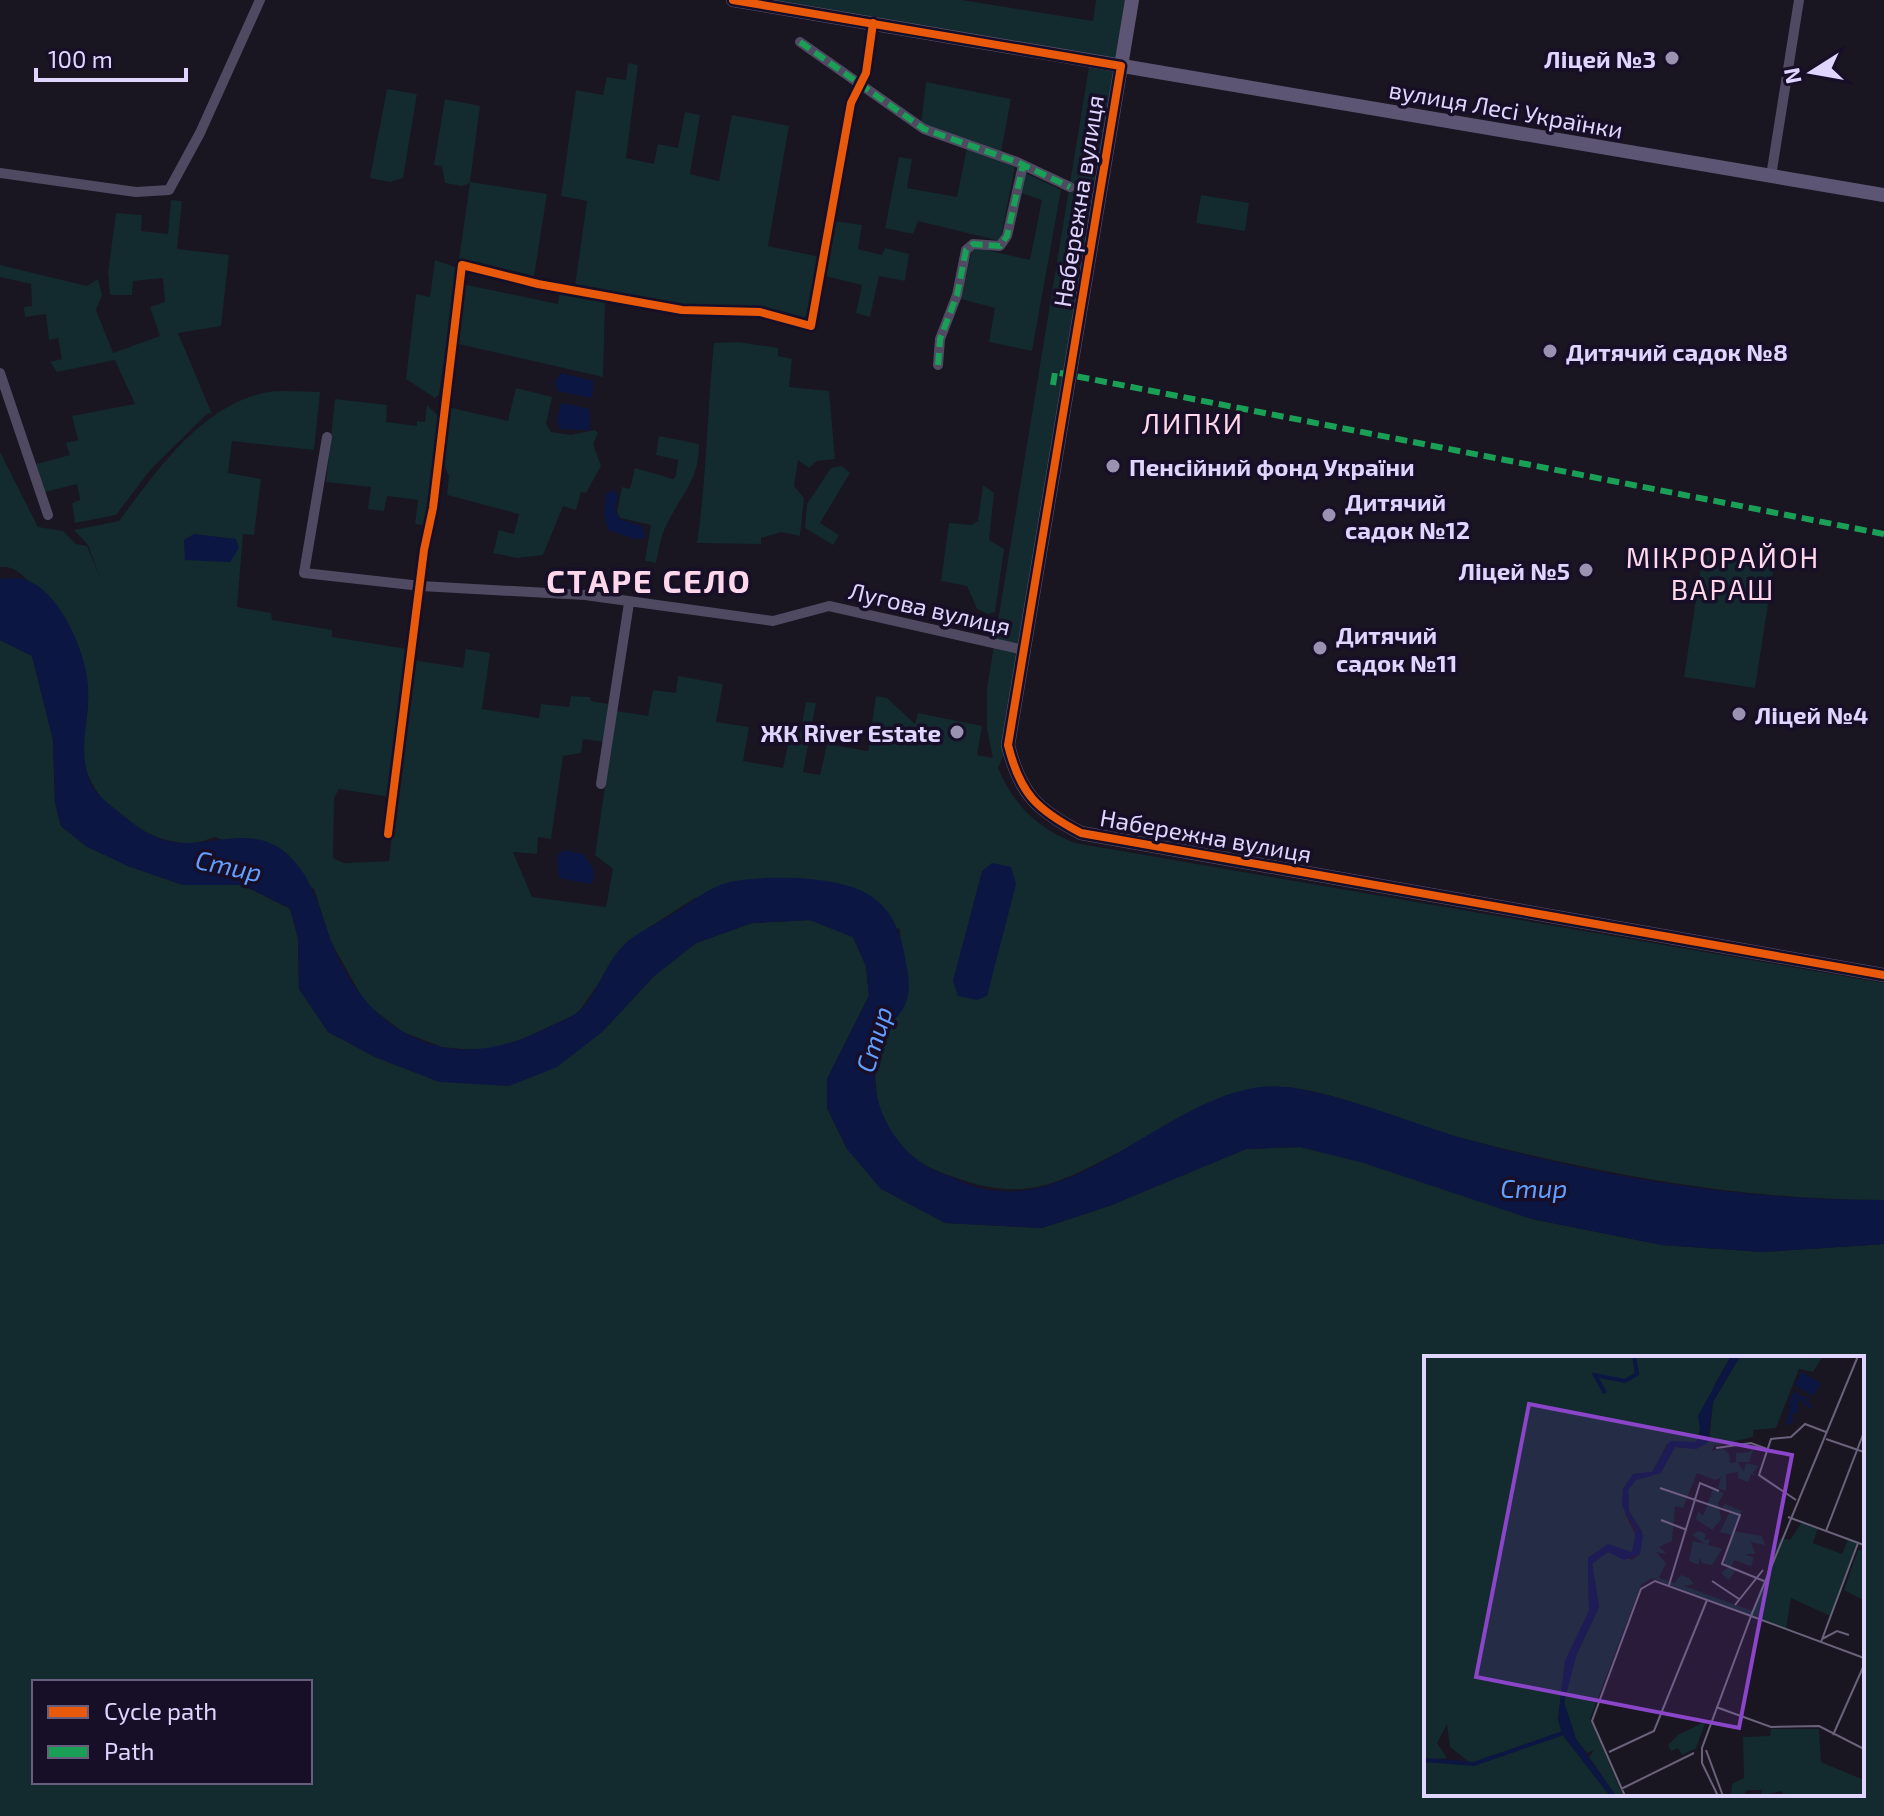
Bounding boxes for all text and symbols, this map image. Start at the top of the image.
scale bar [36,32,186,82]
north arrow [1772,32,1852,112]
text: 100 m [48,44,113,73]
place label: Ліцей №3 [1544,44,1656,73]
marker: Ліцей №3 [1663,49,1681,67]
text: N [1777,66,1806,86]
street label: вулиця Лесі Українки [1387,74,1625,145]
street label: Набережна вулиця [1047,93,1110,309]
place label: Дитячий садок №8 [1566,337,1788,366]
marker: Дитячий садок №8 [1541,342,1559,360]
district label: ЛИПКИ [1142,406,1244,440]
place label: Пенсійний фонд України [1129,452,1415,481]
marker: Пенсійний фонд України [1104,457,1122,475]
place label: Дитячий садок №12 [1345,487,1470,544]
marker: Дитячий садок №12 [1320,506,1338,524]
district label: МІКРОРАЙОН ВАРАШ [1626,540,1820,606]
place label: Ліцей №5 [1459,556,1570,585]
district label: СТАРЕ СЕЛО [546,561,752,599]
marker: Ліцей №5 [1577,561,1595,579]
street label: Лугова вулиця [846,575,1014,642]
place label: Дитячий садок №11 [1336,620,1457,677]
marker: Дитячий садок №11 [1311,639,1329,657]
place label: Ліцей №4 [1755,700,1868,729]
marker: Ліцей №4 [1730,705,1748,723]
place label: ЖК River Estate [760,718,941,747]
marker: ЖК River Estate [948,723,966,741]
street label: Набережна вулиця [1098,802,1314,869]
water label: Стир [193,843,265,887]
water label: Стир [848,1002,898,1076]
water label: Стир [1500,1172,1568,1203]
inset map [1424,1356,1864,1796]
legend [32,1680,312,1784]
text: Cycle path [104,1696,217,1725]
text: Path [104,1736,154,1765]

